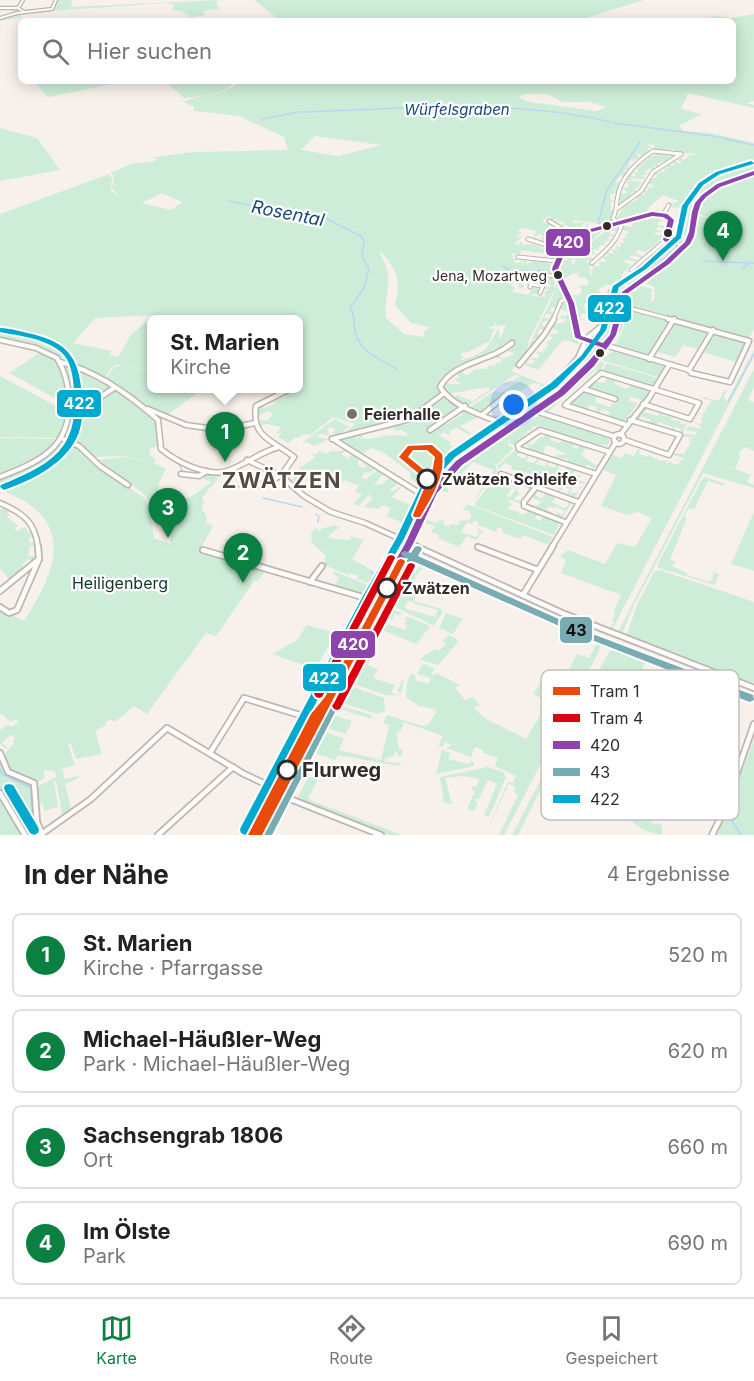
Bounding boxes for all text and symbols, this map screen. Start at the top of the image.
search box [18,18,736,84]
icon: search [39,35,72,68]
text: Hier suchen [87,38,212,64]
water label: Würfelsgraben [404,100,510,119]
water label: Rosental [250,196,327,230]
pin: 4 [704,212,742,261]
unlabelled marker [601,220,613,232]
unlabelled marker [662,227,674,239]
line badge: 420 [545,228,591,257]
text: 420 [552,232,584,252]
place label: Jena, Mozartweg [432,267,547,284]
marker: Jena, Mozartweg [552,269,564,281]
line badge: 422 [587,294,632,323]
text: 422 [594,298,624,318]
popup [147,315,303,393]
text: St. Marien [170,329,280,355]
unlabelled marker [594,347,606,359]
text: Kirche [170,355,231,379]
line badge: 422 [56,389,102,418]
your location [499,390,528,419]
text: 422 [64,393,94,413]
place label: Feierhalle [364,404,441,424]
marker: Feierhalle [345,407,359,421]
pin: 1 [206,412,244,462]
district label: ZWÄTZEN [222,467,342,493]
marker: Zwätzen Schleife [417,469,437,489]
place label: Zwätzen Schleife [442,469,577,489]
pin: 3 [148,488,188,538]
pin: 2 [224,534,262,583]
park label: Heiligenberg [72,573,168,593]
marker: Zwätzen [377,578,397,598]
place label: Zwätzen [402,578,470,598]
line badge: 43 [559,616,593,644]
text: 43 [565,620,587,640]
line badge: 420 [330,630,376,659]
text: 420 [337,634,369,654]
line badge: 422 [302,663,347,692]
text: 422 [309,668,339,688]
legend [541,670,739,820]
text: Tram 1 [590,681,639,701]
text: Tram 4 [590,708,643,728]
text: 420 [590,735,620,755]
place label: Flurweg [302,758,381,782]
marker: Flurweg [277,760,297,780]
text: 43 [590,762,610,782]
text: 422 [590,789,620,809]
text: In der Nähe [24,859,169,890]
text: 4 Ergebnisse [607,862,730,886]
text: St. Marien [83,930,193,956]
text: 1 [41,943,50,967]
text: 520 m [668,943,728,967]
text: Kirche · Pfarrgasse [83,956,263,980]
text: Michael-Häußler-Weg [83,1026,321,1052]
text: 2 [39,1039,52,1063]
text: 620 m [668,1039,728,1063]
text: Park · Michael-Häußler-Weg [83,1052,350,1076]
text: Sachsengrab 1806 [83,1122,283,1148]
text: 3 [39,1135,52,1159]
text: 660 m [667,1135,728,1159]
text: Ort [83,1148,113,1172]
text: Im Ölste [83,1218,171,1244]
text: 4 [39,1231,52,1255]
text: 690 m [667,1231,728,1255]
text: Park [83,1244,126,1268]
tab: Karte [96,1312,137,1368]
tab: Route [329,1312,373,1368]
tab: Gespeichert [566,1312,658,1368]

